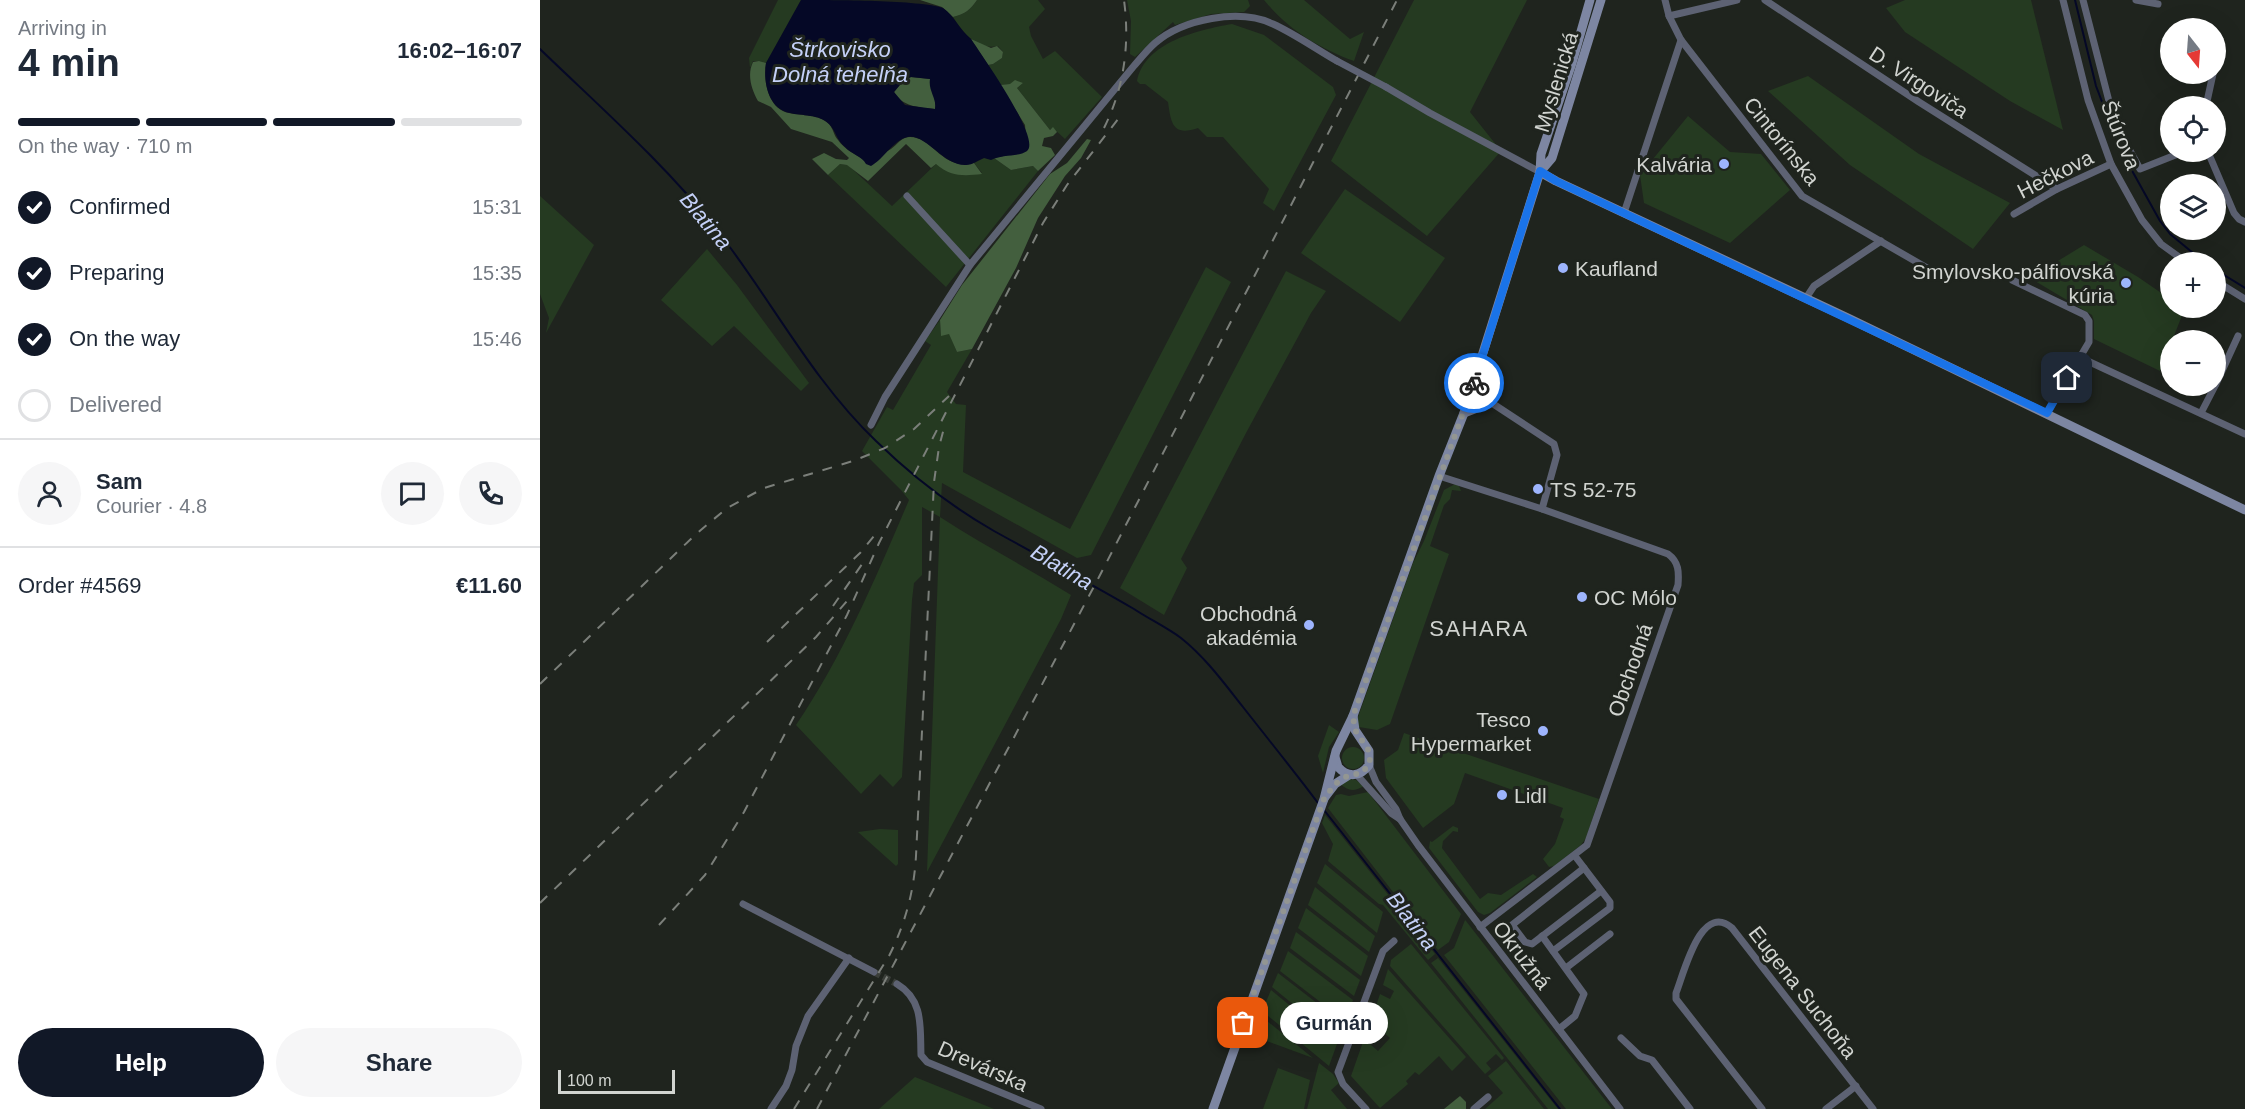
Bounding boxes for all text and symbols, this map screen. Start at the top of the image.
text: Arriving in [18,17,107,39]
north arrow [2160,18,2226,84]
map controls [2160,18,2226,396]
street label: Myslenická [1530,29,1582,135]
water label: Štrkovisko Dolná tehelňa [772,37,908,87]
text: 16:02–16:07 [397,38,522,63]
text: 4 min [18,41,120,84]
street label: D. Virgoviča [1865,42,1973,123]
street label: Cintorínska [1740,92,1825,190]
button: locate [2160,96,2226,162]
street label: Štúrova [2097,97,2145,173]
text: On the way · 710 m [18,135,193,157]
street label: Hečkova [2013,145,2097,203]
place label: Kalvária [1636,153,1712,176]
marker: Kalvária [1717,157,1731,171]
button: layers [2160,174,2226,240]
water label: Blatina [675,187,737,255]
icon: check [18,191,51,224]
text: Confirmed [69,194,170,219]
text: 15:31 [472,196,522,218]
button: + [2160,252,2226,318]
icon: check [18,257,51,290]
place label: Kaufland [1575,257,1658,280]
text: Preparing [69,260,164,285]
place label: Smylovsko-pálfiovská kúria [1912,260,2114,307]
marker: Kaufland [1556,261,1570,275]
text: 15:35 [472,262,522,284]
marker: Smylovsko-pálfiovská kúria [2119,276,2133,290]
icon: check [18,323,51,356]
text: On the way [69,326,180,351]
text: 15:46 [472,328,522,350]
button: − [2160,330,2226,396]
pin [2041,352,2092,403]
courier [1444,353,1504,413]
icon: home [2050,361,2083,394]
icon: bike [1458,367,1491,400]
text: Delivered [69,392,162,417]
button: person [18,462,81,525]
button: chat [381,462,444,525]
button: phone [459,462,522,525]
text: Sam [96,469,142,494]
place label: TS 52-75 [1550,478,1636,501]
marker: TS 52-75 [1531,482,1545,496]
text: Courier · 4.8 [96,495,207,517]
water label: Blatina [1027,539,1097,595]
text: Order #4569 [18,573,142,598]
text: €11.60 [456,573,522,598]
place label: OC Mólo [1594,586,1677,609]
marker: OC Mólo [1575,590,1589,604]
place label: Obchodná akadémia [1200,602,1297,649]
district label: SAHARA [1429,616,1529,641]
marker: Obchodná akadémia [1302,618,1316,632]
street label: Obchodná [1603,620,1657,720]
place label: Tesco Hypermarket [1411,708,1531,755]
marker: Tesco Hypermarket [1536,724,1550,738]
place label: Lidl [1514,784,1547,807]
marker: Lidl [1495,788,1509,802]
water label: Blatina [1381,887,1443,955]
street label: Okružná [1489,917,1556,994]
street label: Eugena Suchoňa [1744,921,1862,1063]
pin [1217,997,1268,1048]
callout: Gurmán [1279,1002,1387,1044]
icon: bag [1226,1006,1259,1039]
text: Gurmán [1296,1012,1372,1034]
button: Help [18,1028,264,1097]
button: Share [276,1028,522,1097]
street label: Drevárska [935,1036,1032,1096]
scale bar [558,1067,675,1094]
text: 100 m [567,1072,611,1089]

